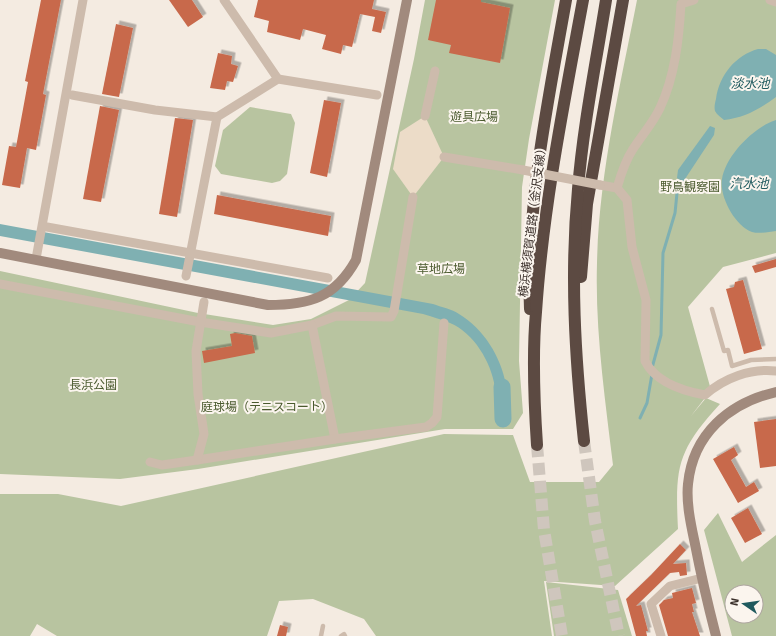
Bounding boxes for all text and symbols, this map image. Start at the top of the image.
water label: 淡水池 [730,76,771,92]
park label: 遊具広場 [450,110,498,125]
street label: 横浜横須賀道路（金沢支線） [516,142,550,298]
water label: 汽水池 [729,176,770,192]
park label: 野鳥観察園 [660,180,720,195]
park label: 草地広場 [417,262,465,277]
park label: 長浜公園 [69,378,117,393]
park label: 庭球場（テニスコート） [201,400,333,415]
north arrow [724,584,764,624]
text: N [728,597,742,607]

